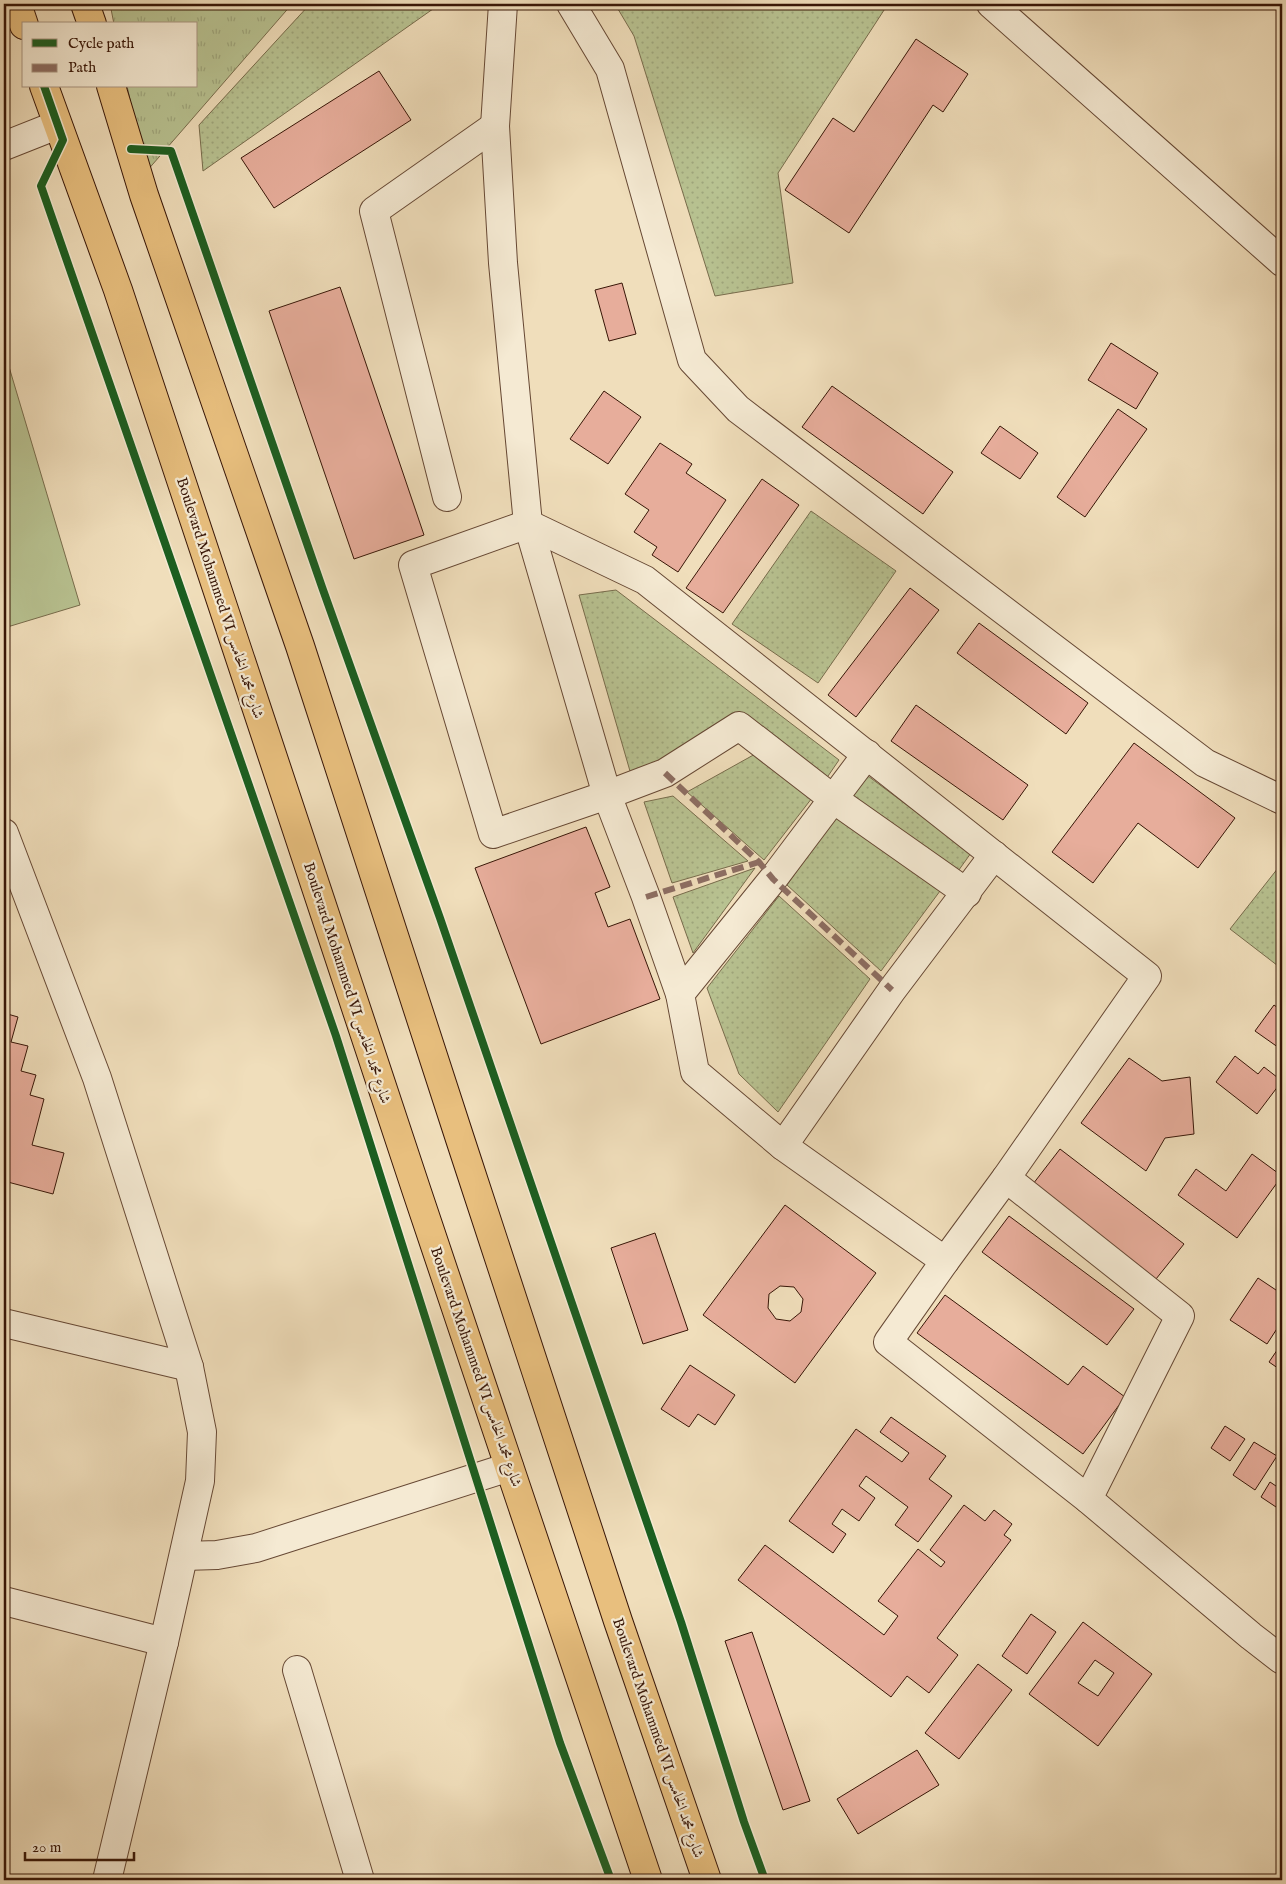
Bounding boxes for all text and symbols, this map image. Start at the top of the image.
legend [22,22,198,88]
text: Cycle path [68,34,134,53]
text: Path [68,58,96,77]
street label: Boulevard Mohammed VI شارع محمد الخامس [169,475,268,722]
street label: Boulevard Mohammed VI شارع محمد الخامس [296,860,395,1107]
street label: Boulevard Mohammed VI شارع محمد الخامس [423,1245,526,1490]
street label: Boulevard Mohammed VI شارع محمد الخامس [605,1616,708,1861]
scale bar [25,1829,134,1861]
text: 20 m [32,1838,62,1857]

